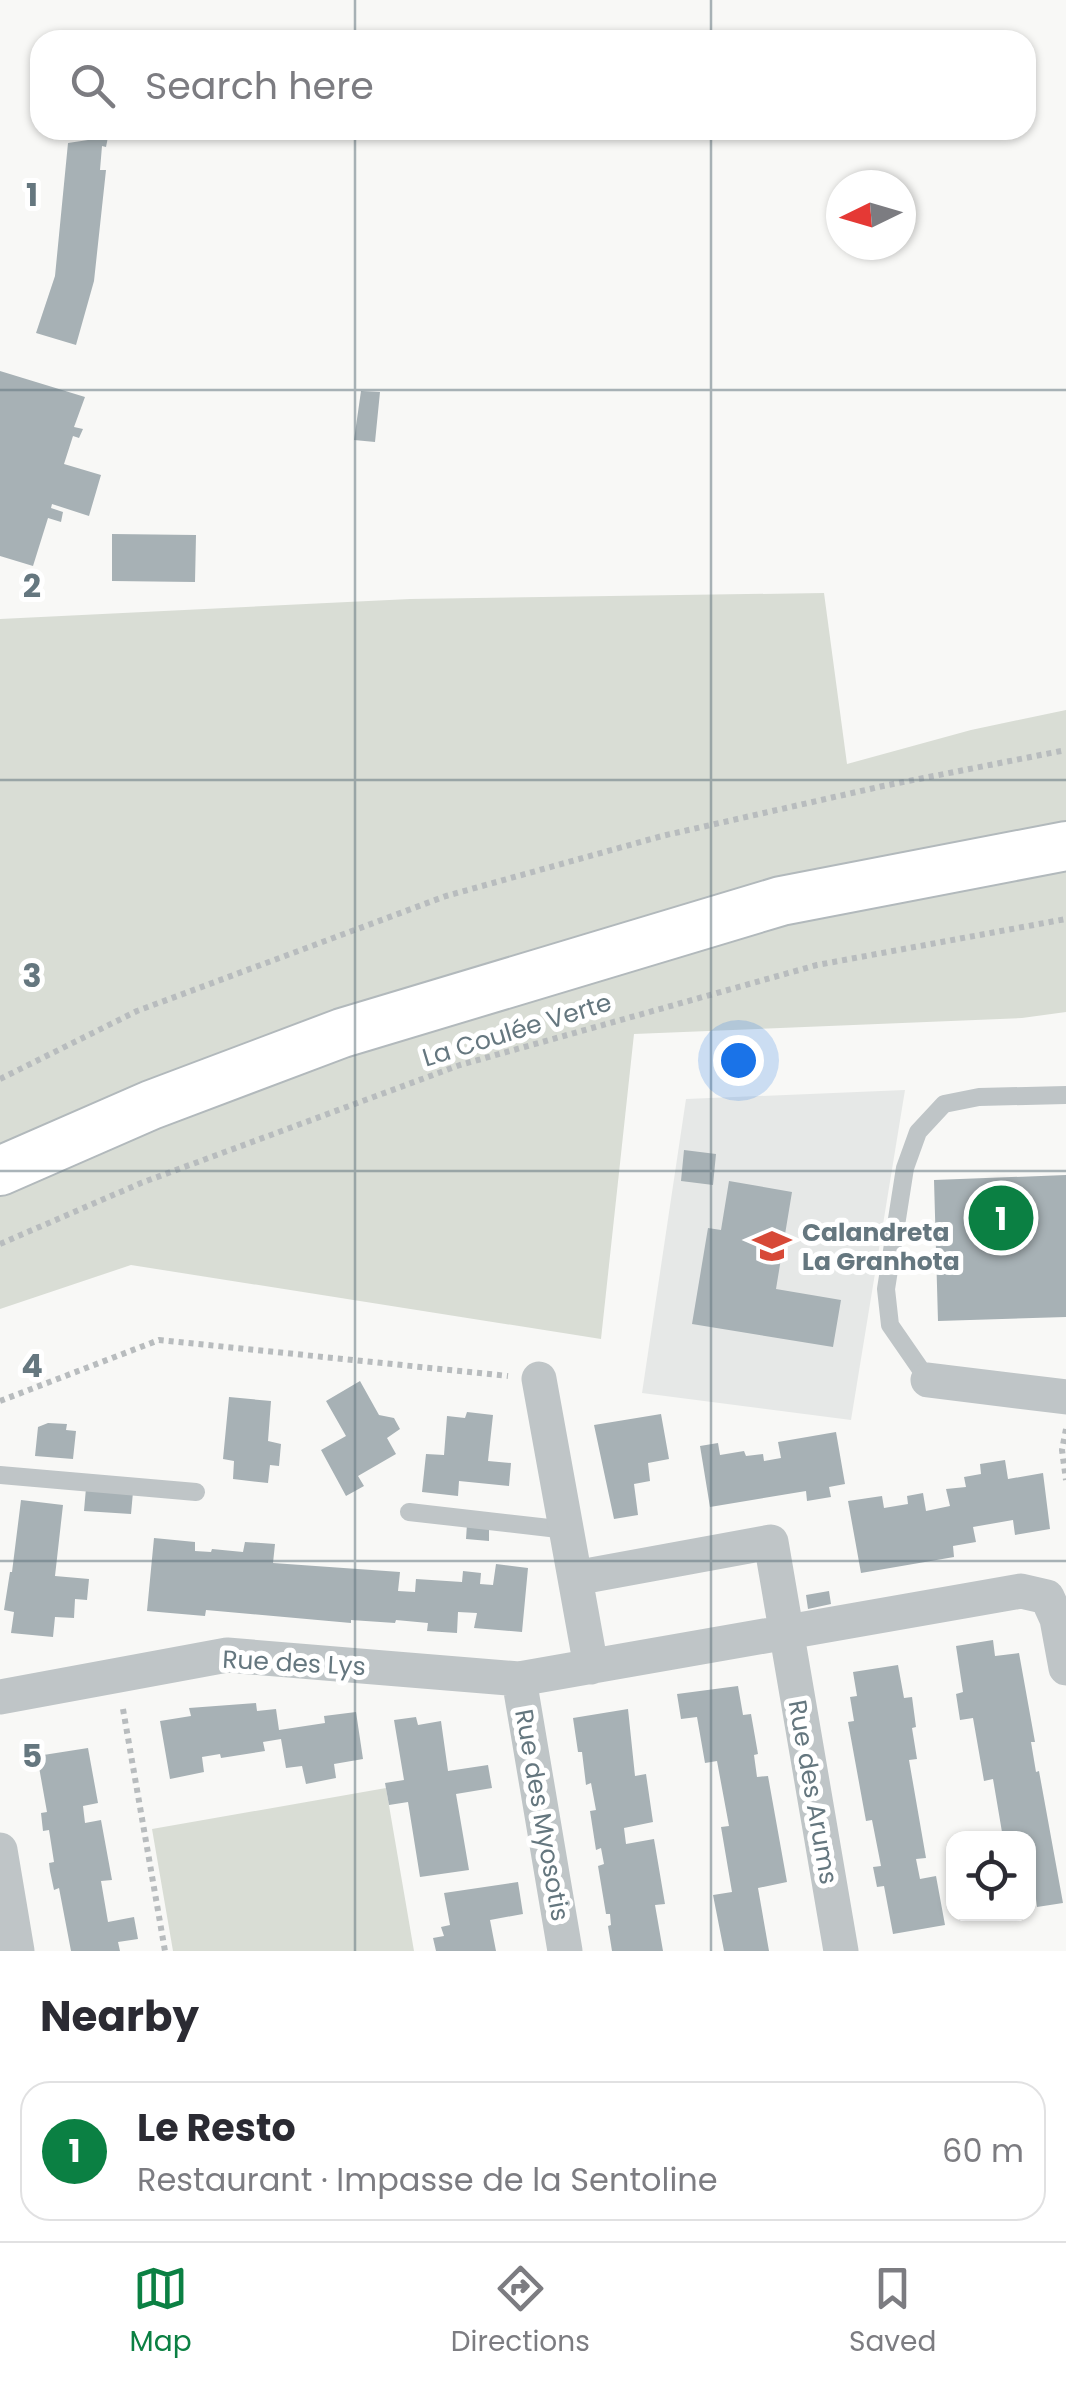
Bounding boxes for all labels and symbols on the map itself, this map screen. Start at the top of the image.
north arrow [826,170,916,260]
text: 1 [26,172,38,217]
text: 2 [23,563,41,608]
text: 3 [22,953,42,998]
street label: La Coulée Verte [418,985,616,1075]
your location [713,1035,764,1086]
pin: 1 [968,1180,1034,1256]
place label: Calandreta La Granhota [802,1215,960,1279]
school or university icon: Calandreta La Granhota [751,1225,793,1267]
text: 4 [21,1343,43,1388]
street label: Rue des Lys [221,1642,367,1684]
street label: Rue des Arums [780,1697,846,1887]
street label: Rue des Myosotis [506,1706,578,1924]
text: 5 [22,1733,42,1778]

